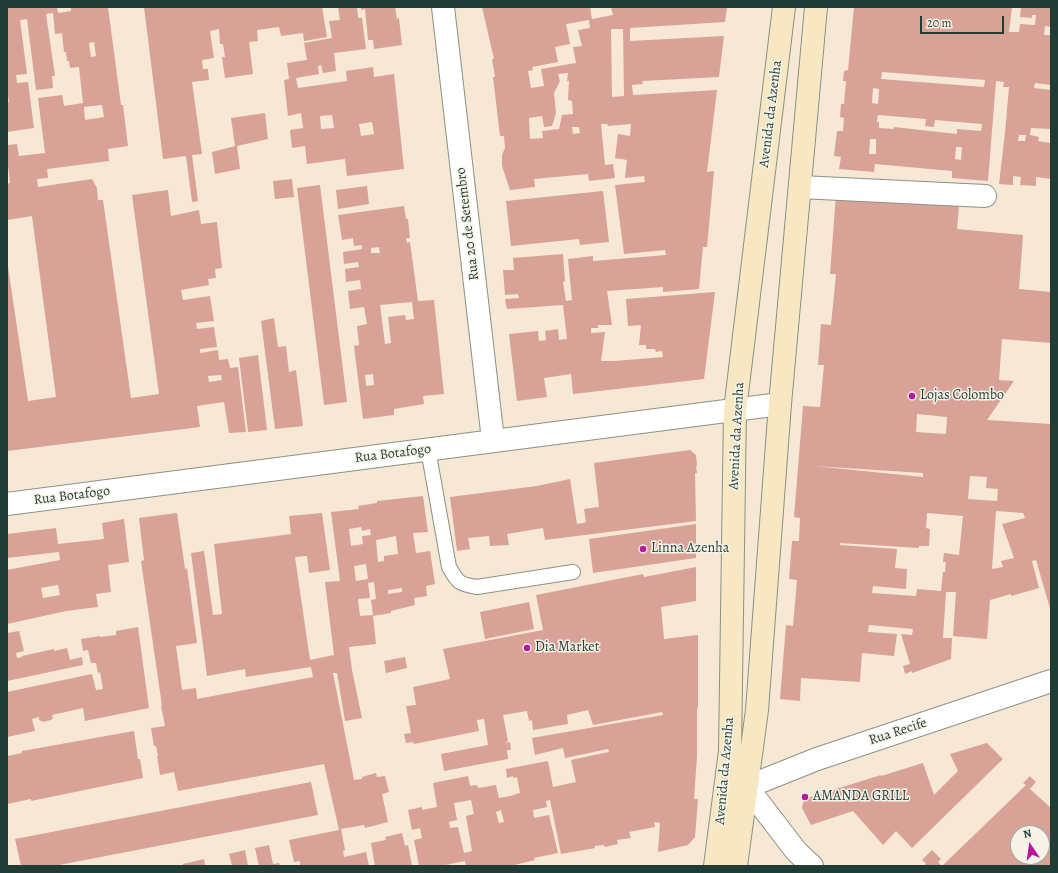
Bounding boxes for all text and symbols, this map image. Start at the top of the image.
scale bar [922,8,1006,34]
text: 20 m [927,15,951,31]
street label: Avenida da Azenha [756,59,786,169]
street label: Rua 20 de Setembro [453,167,483,281]
street label: Avenida da Azenha [726,382,748,490]
place label: Lojas Colombo [920,388,1004,404]
marker: Lojas Colombo [907,391,917,401]
street label: Rua Botafogo [354,441,432,467]
street label: Rua Botafogo [33,483,111,509]
place label: Linna Azenha [651,541,729,557]
marker: Linna Azenha [638,544,648,554]
place label: Dia Market [535,640,599,656]
marker: Dia Market [522,643,532,653]
street label: Rua Recife [867,715,929,749]
street label: Avenida da Azenha [712,716,738,826]
place label: AMANDA GRILL [813,789,909,805]
marker: AMANDA GRILL [800,792,810,802]
north arrow [1010,825,1050,865]
text: N [1022,826,1033,842]

